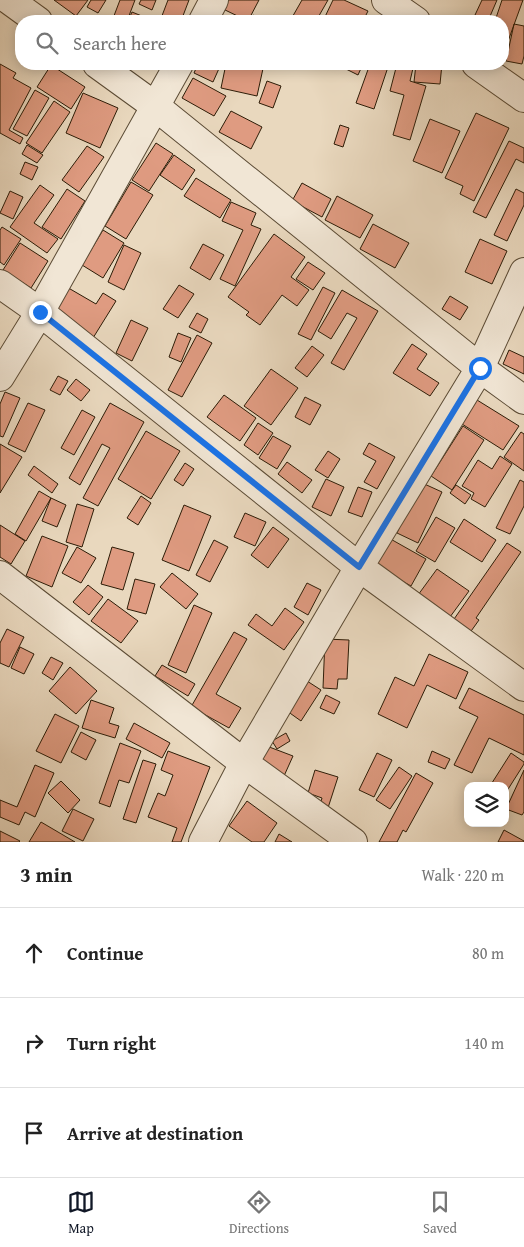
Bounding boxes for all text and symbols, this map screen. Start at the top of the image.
search box [15,15,509,70]
icon: search [33,29,61,57]
text: Search here [73,29,167,57]
route end [29,301,52,324]
route start [469,357,492,380]
map controls [464,782,509,827]
button: layers [464,782,509,827]
text: 3 min [20,859,72,890]
text: Walk · 220 m [421,863,504,887]
icon: ahead [20,939,48,967]
text: Continue [67,939,144,967]
text: 80 m [472,941,504,965]
icon: right [20,1029,48,1057]
text: Turn right [67,1029,156,1057]
text: 140 m [464,1031,504,1055]
icon: arrive [20,1119,48,1147]
text: Arrive at destination [67,1119,243,1147]
tab: Map [67,1188,95,1238]
tab: Directions [229,1188,289,1238]
tab: Saved [423,1188,457,1238]

